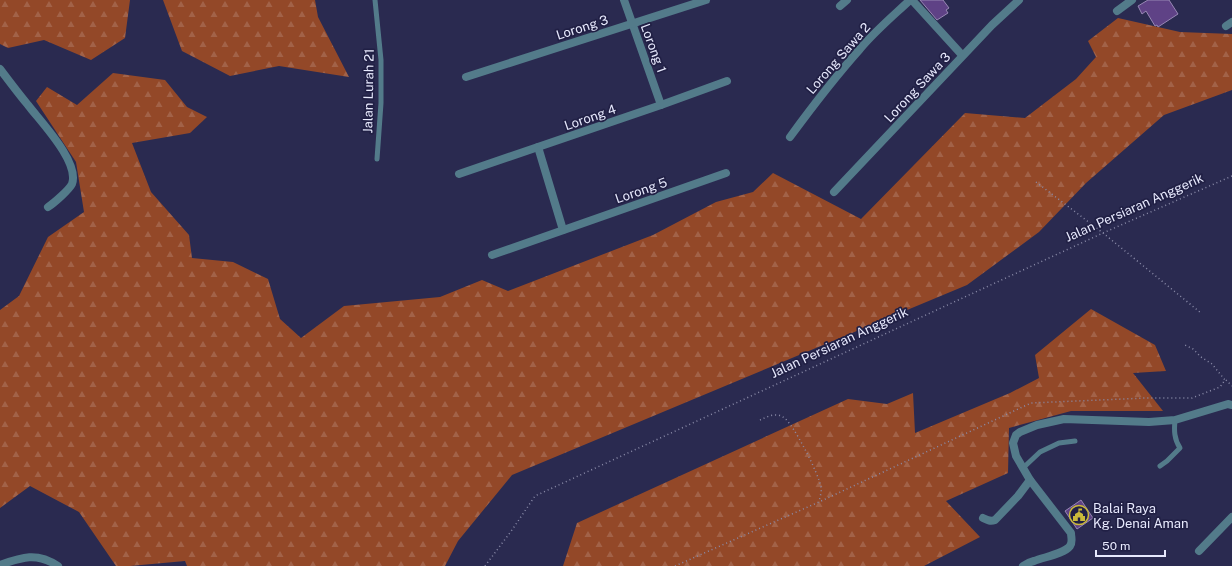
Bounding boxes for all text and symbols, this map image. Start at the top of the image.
street label: Lorong 3 [554,12,610,43]
street label: Lorong Sawa 2 [803,19,874,97]
street label: Lorong 1 [638,22,669,75]
street label: Jalan Lurah 21 [360,48,377,134]
street label: Lorong Sawa 3 [881,49,953,125]
street label: Lorong 4 [562,102,618,133]
street label: Jalan Persiaran Anggerik [1063,170,1206,245]
street label: Lorong 5 [613,175,669,206]
street label: Jalan Persiaran Anggerik [768,304,910,381]
place label: Balai Raya Kg. Denai Aman [1093,501,1189,531]
public building icon: Balai Raya Kg. Denai Aman [1068,504,1090,526]
scale bar [1096,532,1165,558]
text: 50 m [1102,539,1130,553]

